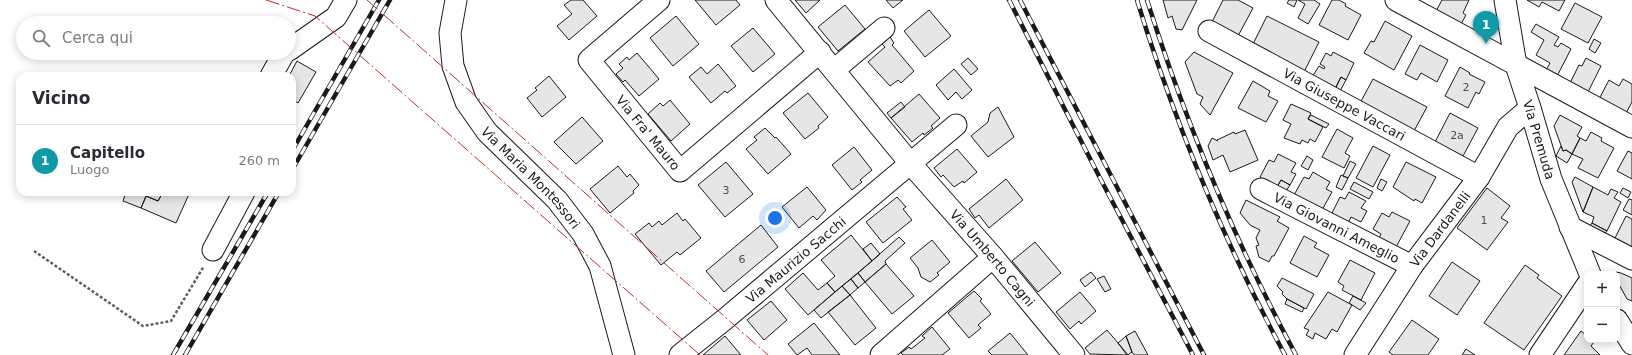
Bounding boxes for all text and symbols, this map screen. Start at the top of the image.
pin: 1 [1473,11,1499,44]
search box [16,16,296,60]
icon: search [30,27,52,49]
text: Cerca qui [62,29,133,47]
street label: Via Giuseppe Vaccari [1281,65,1408,143]
house number: 2 [1463,81,1470,94]
text: Vicino [32,88,90,108]
street label: Via Fra' Mauro [613,92,684,173]
street label: Via Premuda [1520,98,1558,181]
street label: Via Maria Montessori [478,124,583,231]
house number: 2a [1450,129,1464,142]
text: Capitello [70,144,145,162]
text: 1 [40,153,50,168]
text: 260 m [238,153,280,168]
text: Luogo [70,162,109,177]
house number: 3 [723,184,730,197]
street label: Via Dardanelli [1407,188,1473,270]
street label: Via Giovanni Ameglio [1271,189,1402,266]
street label: Via Umberto Cagni [947,207,1038,309]
your location [765,208,785,228]
street label: Via Maurizio Sacchi [743,213,849,306]
house number: 1 [1481,214,1488,227]
house number: 6 [739,253,746,266]
map controls [1584,271,1620,343]
button: + [1584,271,1620,307]
button: − [1584,307,1620,343]

